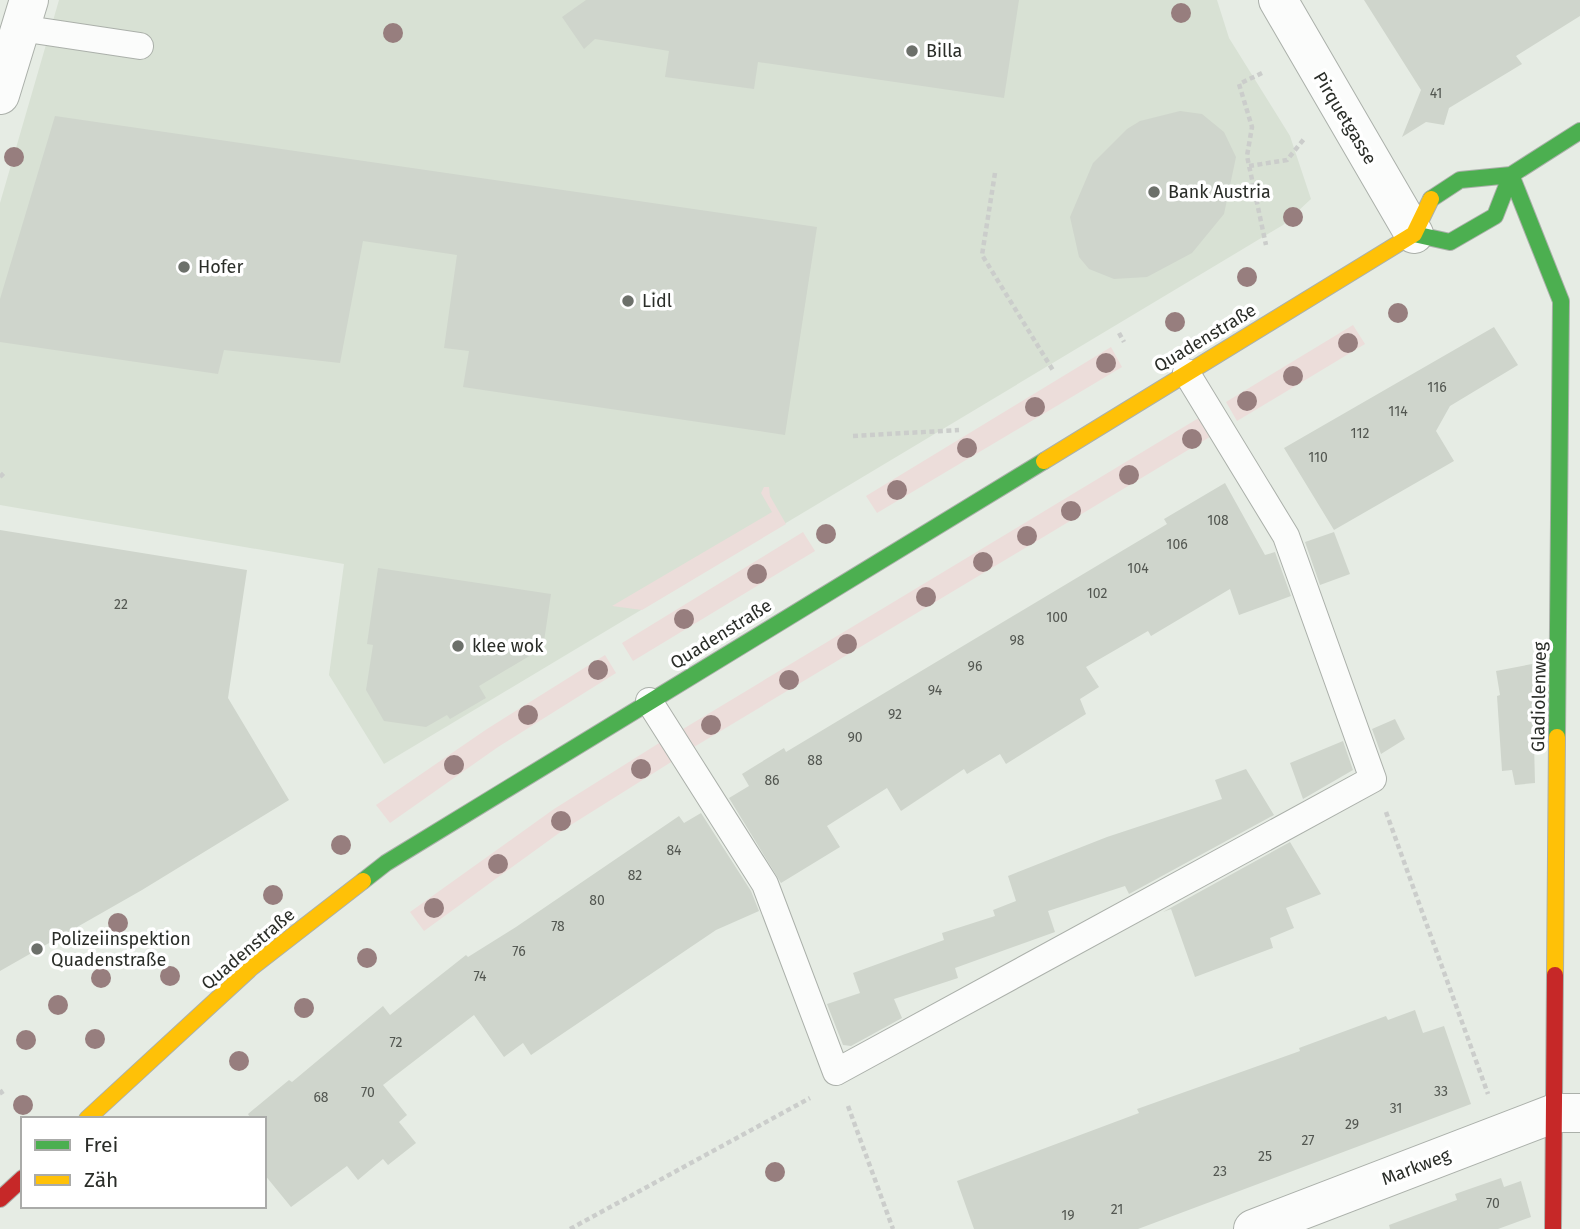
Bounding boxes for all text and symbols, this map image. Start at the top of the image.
place label: Billa [926,40,962,62]
marker: Billa [904,43,920,59]
street label: Pirquetgasse [1309,68,1381,168]
house number: 41 [1430,85,1442,102]
place label: Bank Austria [1168,181,1271,203]
marker: Bank Austria [1146,184,1162,200]
place label: Hofer [198,256,243,278]
marker: Hofer [176,259,192,275]
place label: Lidl [642,290,672,312]
marker: Lidl [620,293,636,309]
street label: Quadenstraße [1150,299,1260,377]
house number: 116 [1427,379,1447,396]
house number: 114 [1388,403,1408,420]
house number: 112 [1351,425,1369,442]
house number: 110 [1308,449,1328,466]
house number: 108 [1207,512,1229,529]
house number: 106 [1166,536,1188,553]
house number: 104 [1127,560,1149,577]
house number: 102 [1087,585,1107,602]
street label: Quadenstraße [666,594,776,674]
house number: 22 [114,596,128,613]
house number: 100 [1046,609,1068,626]
house number: 98 [1009,632,1025,649]
place label: klee wok [472,635,544,657]
marker: klee wok [450,638,466,654]
street label: Gladiolenweg [1527,641,1551,752]
house number: 96 [968,658,982,675]
house number: 94 [928,682,943,699]
house number: 92 [888,706,902,723]
house number: 90 [847,729,863,746]
house number: 88 [807,752,823,769]
house number: 86 [764,772,780,789]
house number: 84 [666,842,682,859]
house number: 82 [628,867,642,884]
house number: 80 [589,892,605,909]
street label: Quadenstraße [197,904,299,994]
house number: 78 [551,918,565,935]
place label: Polizeiinspektion Quadenstraße [51,928,191,971]
marker: Polizeiinspektion Quadenstraße [29,941,45,957]
house number: 76 [512,943,526,960]
house number: 74 [473,968,487,985]
house number: 72 [390,1034,403,1051]
house number: 33 [1434,1083,1448,1100]
house number: 70 [361,1084,375,1101]
house number: 68 [313,1089,329,1106]
house number: 31 [1390,1100,1402,1117]
house number: 29 [1345,1116,1359,1133]
legend [21,1117,266,1208]
text: Frei [84,1132,118,1158]
house number: 27 [1301,1132,1315,1149]
street label: Markweg [1378,1144,1454,1190]
house number: 25 [1258,1148,1272,1165]
house number: 23 [1213,1163,1227,1180]
text: Zäh [84,1167,118,1193]
house number: 70 [1486,1195,1500,1212]
house number: 21 [1111,1201,1123,1218]
house number: 19 [1061,1207,1075,1224]

